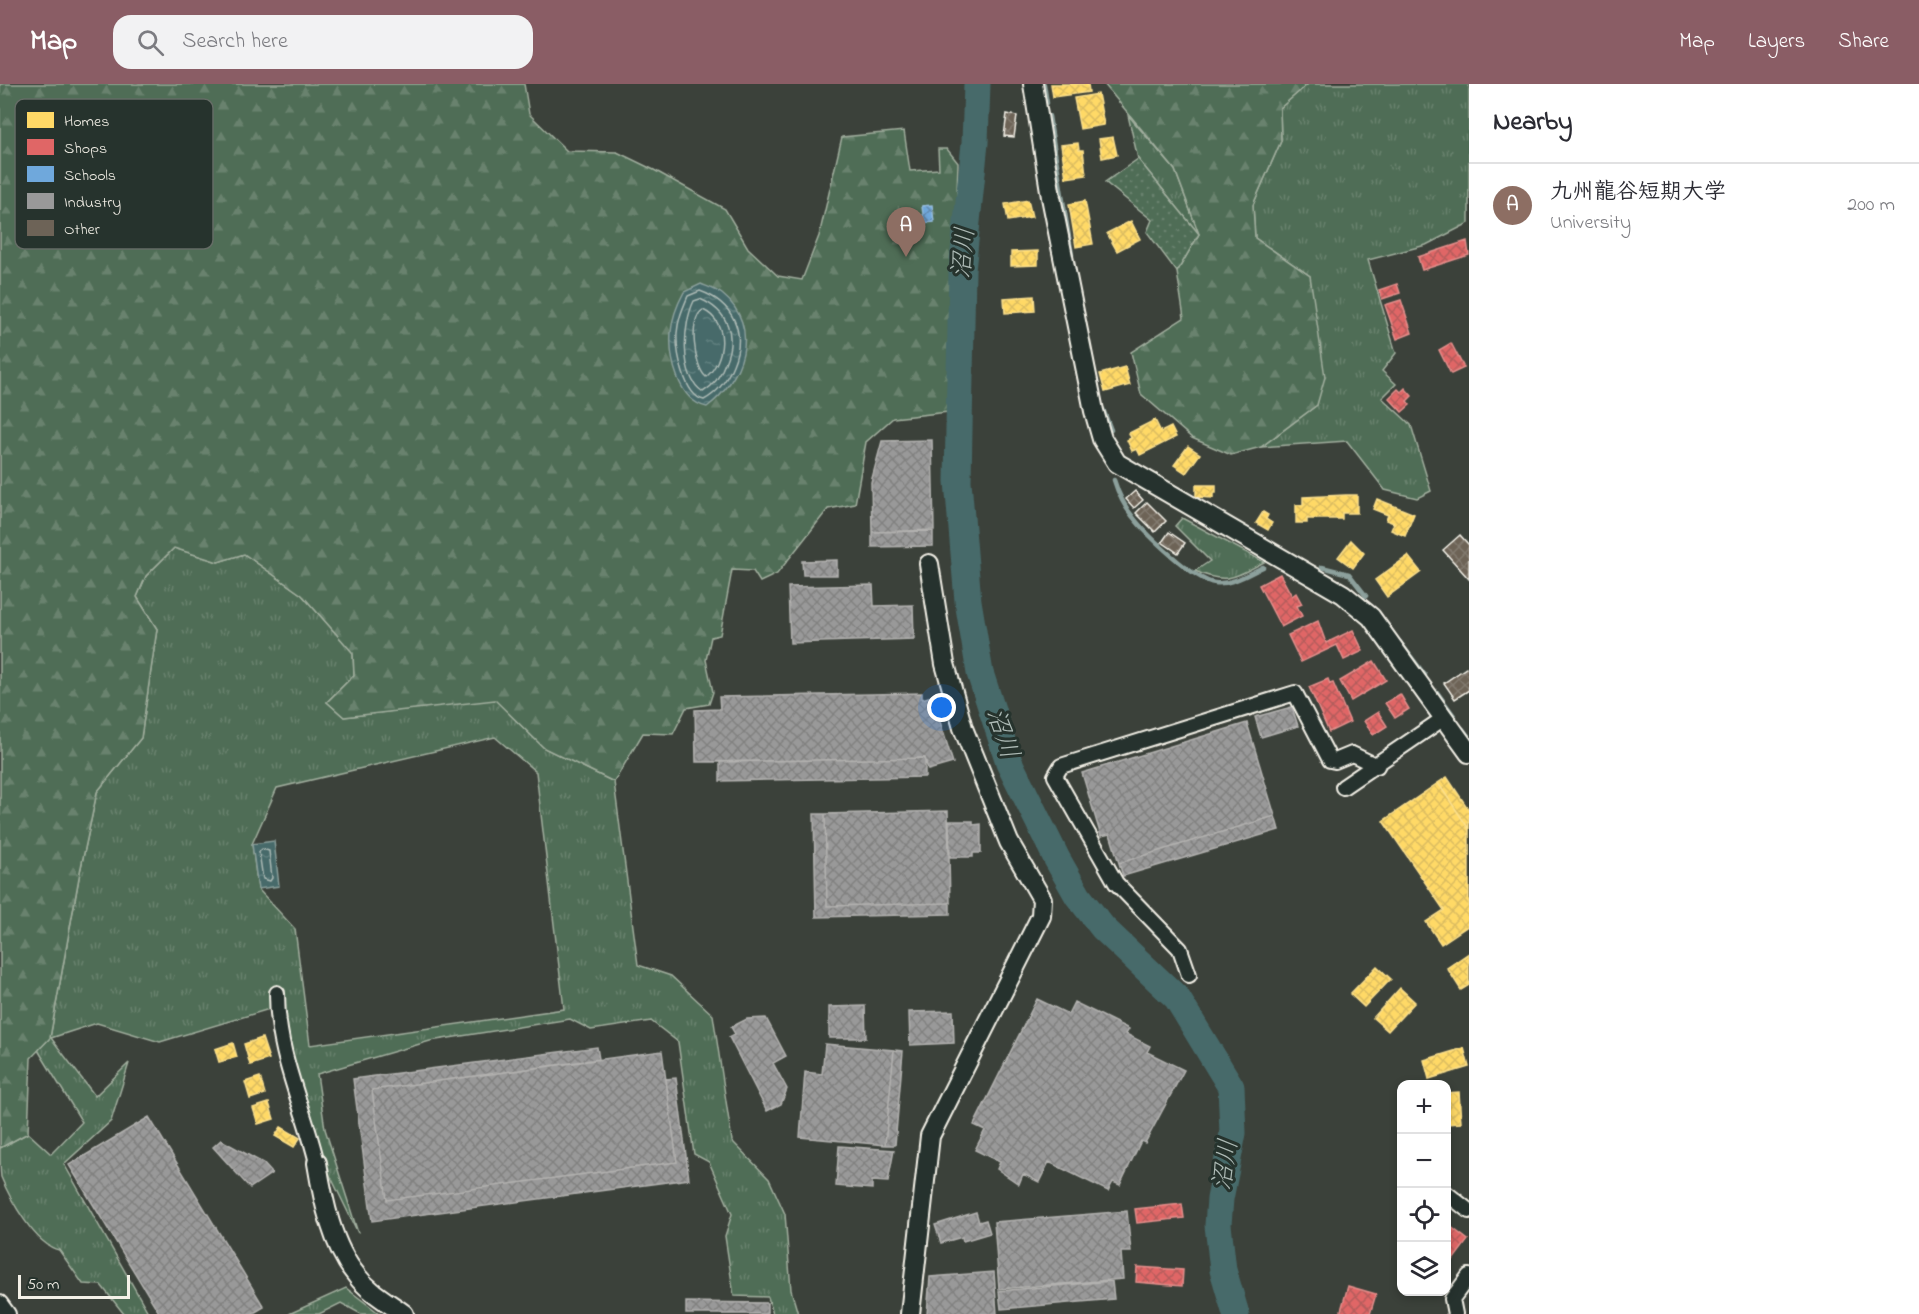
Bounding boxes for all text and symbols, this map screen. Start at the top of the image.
search box [113,15,533,69]
text: Map [30,22,77,63]
icon: search [134,26,167,59]
text: Search here [182,26,288,58]
text: Map [1679,27,1715,57]
text: Layers [1748,27,1805,57]
text: Share [1838,27,1889,57]
legend [15,99,213,249]
text: Nearby [1493,104,1572,142]
text: Homes [64,110,109,134]
text: Shops [64,137,107,161]
text: Schools [64,164,116,188]
text: 九州龍谷短期大学 [1550,177,1726,209]
text: Industry [64,191,121,215]
text: A [1506,191,1519,220]
text: 200 m [1847,191,1895,220]
pin: A [886,208,926,257]
text: University [1550,209,1631,238]
text: Other [64,218,100,242]
water label: 沼川 [944,225,986,281]
your location [927,693,956,722]
water label: 沼川 [975,703,1027,765]
map controls [1397,1080,1451,1296]
button: + [1397,1080,1451,1134]
button: − [1397,1134,1451,1188]
water label: 沼川 [1205,1137,1249,1193]
button: locate [1397,1188,1451,1242]
button: layers [1397,1242,1451,1296]
scale bar [18,1272,130,1300]
text: 50 m [27,1273,59,1297]

